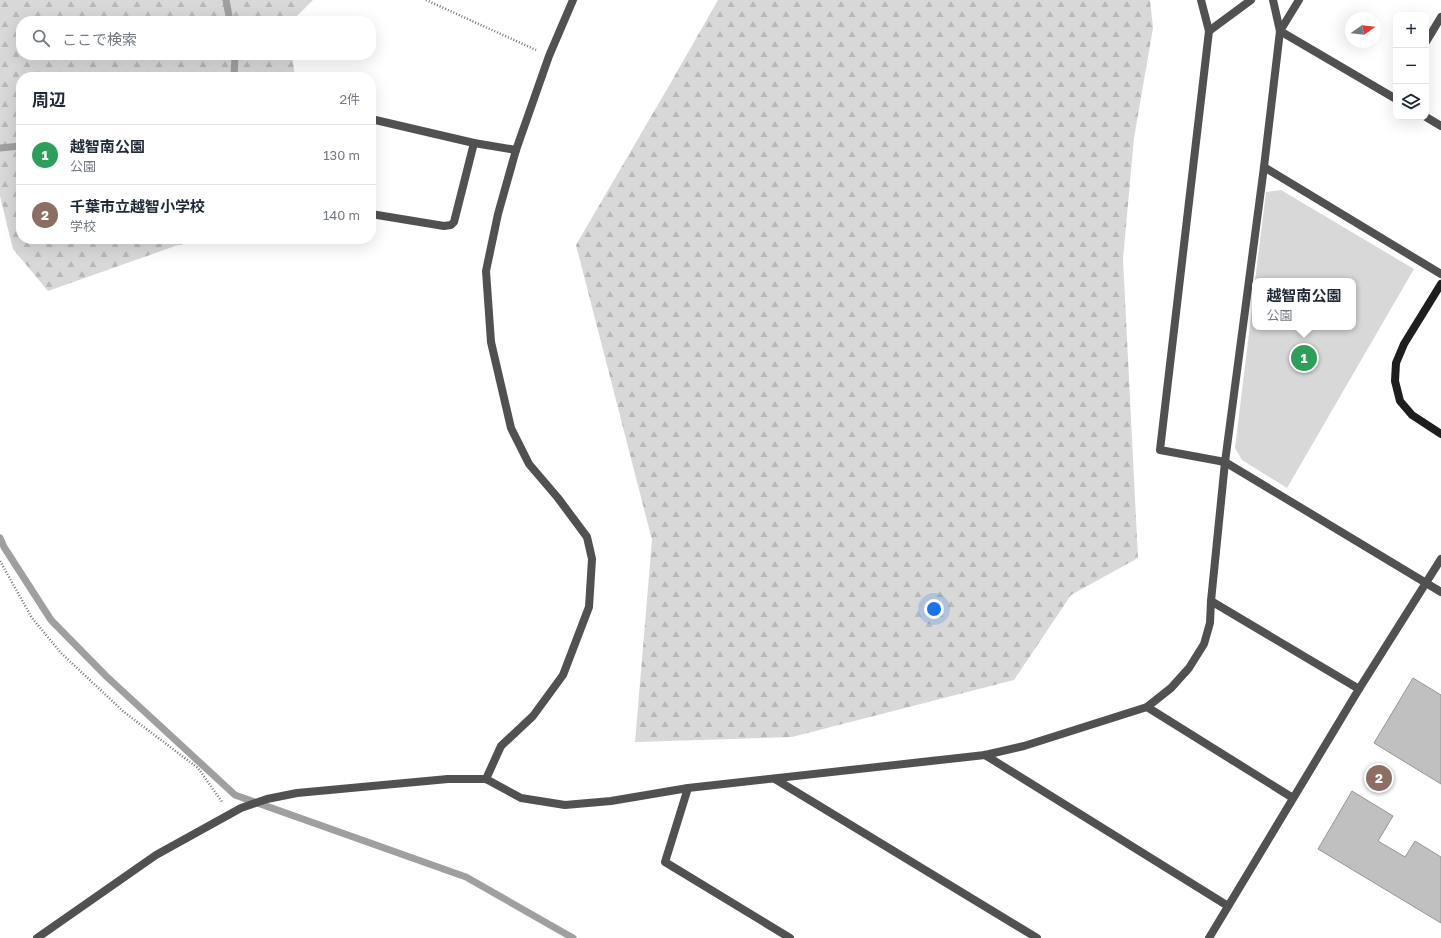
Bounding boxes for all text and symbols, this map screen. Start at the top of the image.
north arrow [1345,12,1381,48]
map controls [1393,12,1429,120]
button: + [1393,12,1429,48]
search box [16,16,376,60]
icon: search [30,27,52,49]
text: ここで検索 [62,30,137,48]
button: − [1393,48,1429,84]
button: layers [1393,84,1429,120]
text: 周辺 [32,89,66,110]
text: 2件 [339,91,360,107]
text: 越智南公園 [70,137,145,155]
text: 1 [42,147,48,163]
text: 130 m [323,147,360,163]
text: 公園 [70,158,96,174]
text: 千葉市立越智小学校 [70,197,205,215]
text: 2 [41,207,49,223]
text: 140 m [323,207,360,223]
text: 学校 [70,218,96,234]
popup [1252,278,1356,330]
text: 越智南公園 [1266,286,1342,304]
text: 公園 [1266,307,1293,323]
pin: 1 [1291,343,1317,373]
your location [924,599,944,619]
pin: 2 [1366,763,1392,793]

